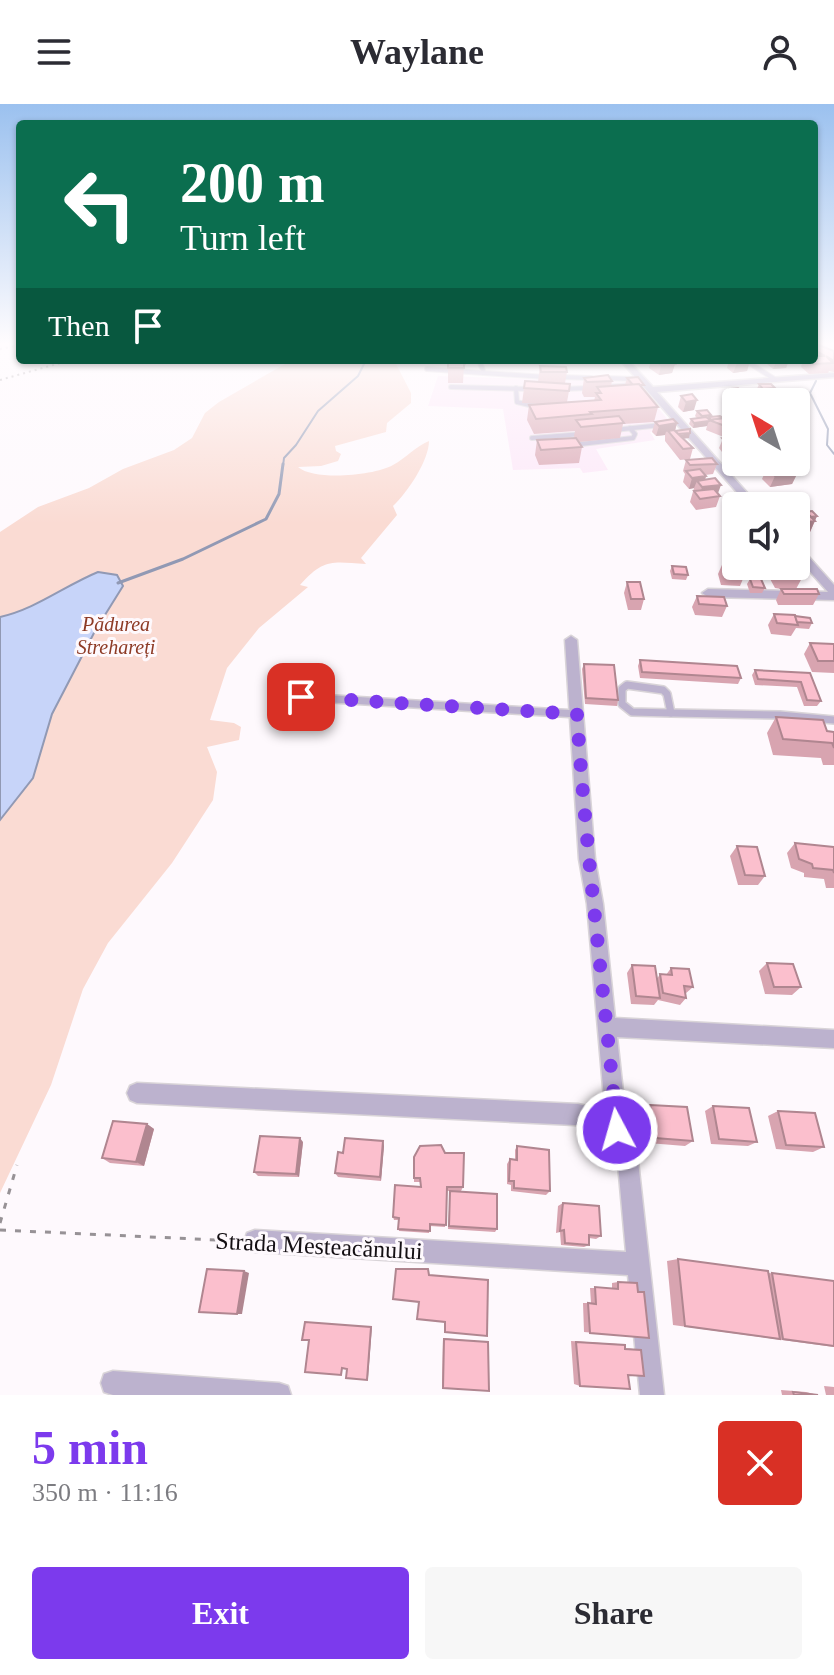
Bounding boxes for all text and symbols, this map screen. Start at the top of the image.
icon: menu [32,30,76,74]
icon: person [758,30,802,74]
text: Waylane [350,32,484,72]
icon: left [48,152,152,256]
text: 200 m [180,152,325,214]
text: Turn left [180,218,306,258]
icon: arrive [126,304,170,348]
text: Then [48,309,110,342]
north arrow [722,388,810,476]
map controls [722,388,810,580]
button: sound [722,492,810,580]
park label: Pădurea Strehareți [77,613,155,659]
pin [267,663,335,731]
icon: arrive [279,675,323,719]
position arrow [575,1088,659,1172]
street label: Strada Mesteacănului [215,1228,423,1264]
text: 5 min [32,1421,148,1474]
button: close [718,1421,802,1505]
text: 350 m · 11:16 [32,1478,178,1507]
button: Exit [32,1567,409,1659]
button: Share [425,1567,802,1659]

